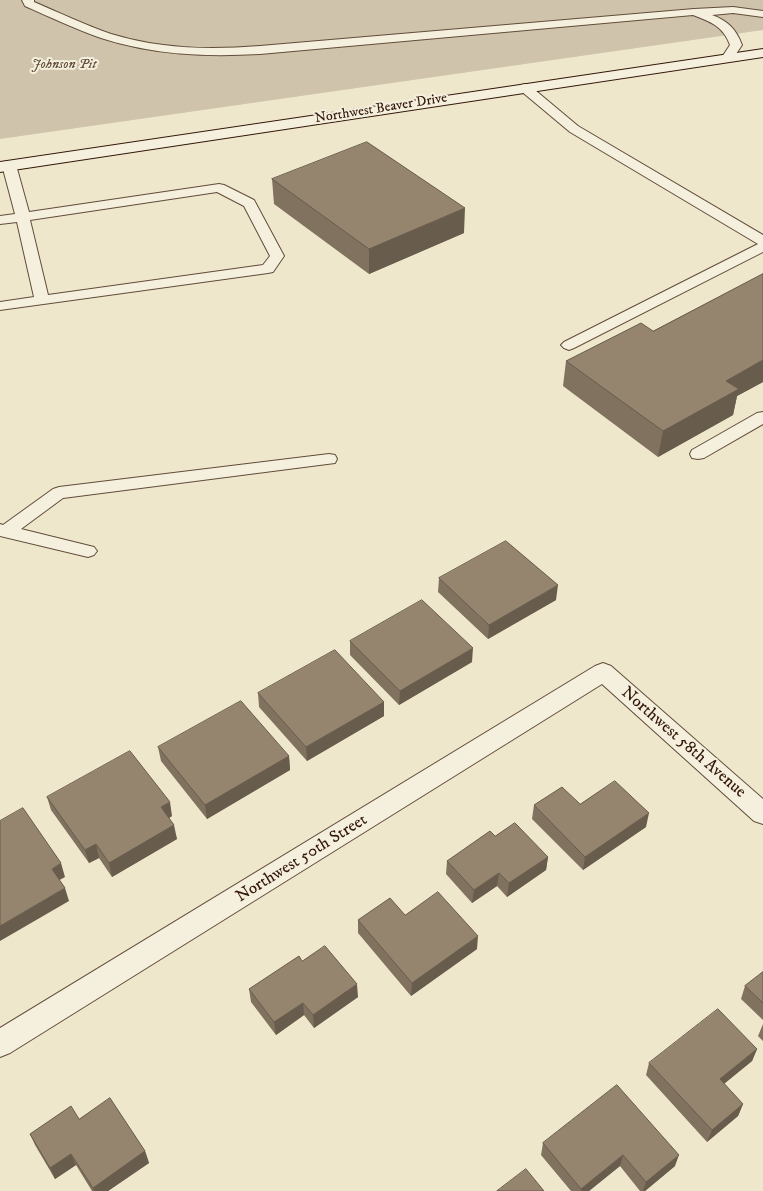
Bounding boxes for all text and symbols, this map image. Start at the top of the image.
park label: Johnson Pit [31,57,97,73]
street label: Northwest Beaver Drive [314,90,448,128]
street label: Northwest 58th Avenue [616,683,750,803]
street label: Northwest 50th Street [233,810,371,908]

